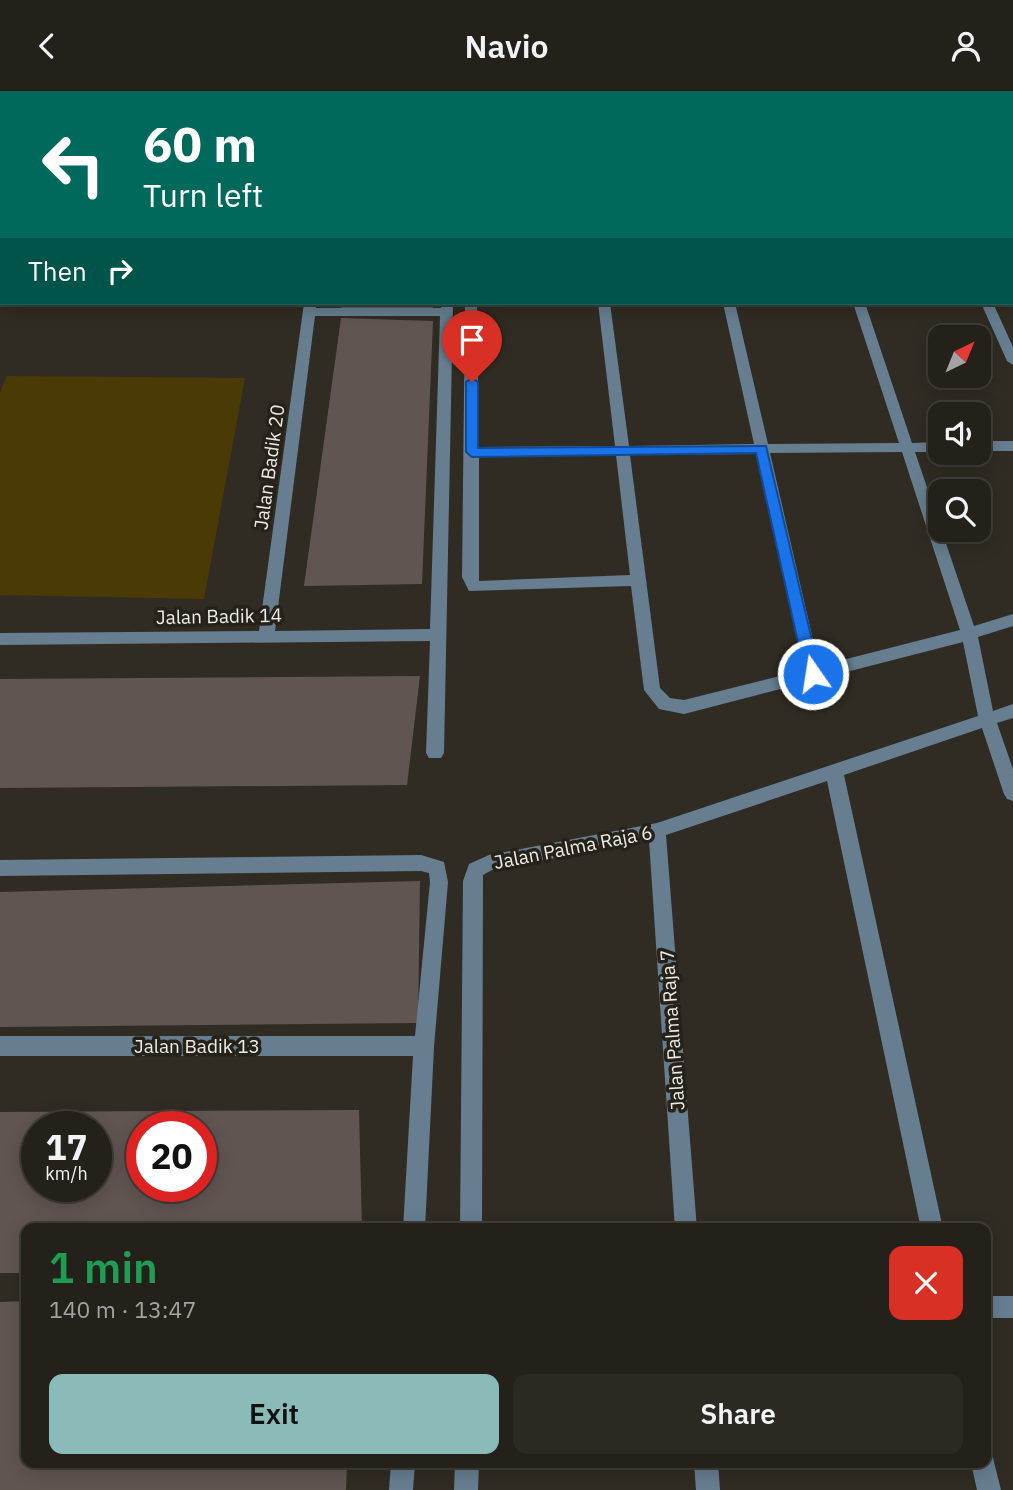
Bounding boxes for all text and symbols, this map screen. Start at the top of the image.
text: Navio [464,25,549,67]
icon: back [28,27,66,65]
icon: person [947,27,985,65]
text: 60 m [143,112,257,175]
icon: left [28,119,119,210]
text: Turn left [143,174,263,216]
icon: right [101,252,139,290]
text: Then [28,254,87,288]
pin [442,310,502,382]
icon: arrive [453,321,491,359]
north arrow [928,325,990,389]
map controls [928,325,991,542]
button: sound [928,402,991,465]
street label: Jalan Badik 20 [248,403,290,531]
button: search [928,479,991,542]
street label: Jalan Badik 14 [156,603,282,629]
position arrow [776,637,850,711]
street label: Jalan Palma Raja 6 [492,820,654,874]
street label: Jalan Palma Raja 7 [654,949,690,1111]
street label: Jalan Badik 13 [134,1034,260,1058]
speed limit sign: 20 [126,1111,217,1202]
text: 17 [45,1124,88,1170]
text: km/h [45,1162,88,1185]
text: 1 min [49,1240,158,1295]
button: close [889,1246,963,1320]
text: 140 m · 13:47 [49,1294,196,1324]
button: Exit [49,1374,499,1454]
button: Share [513,1374,963,1454]

